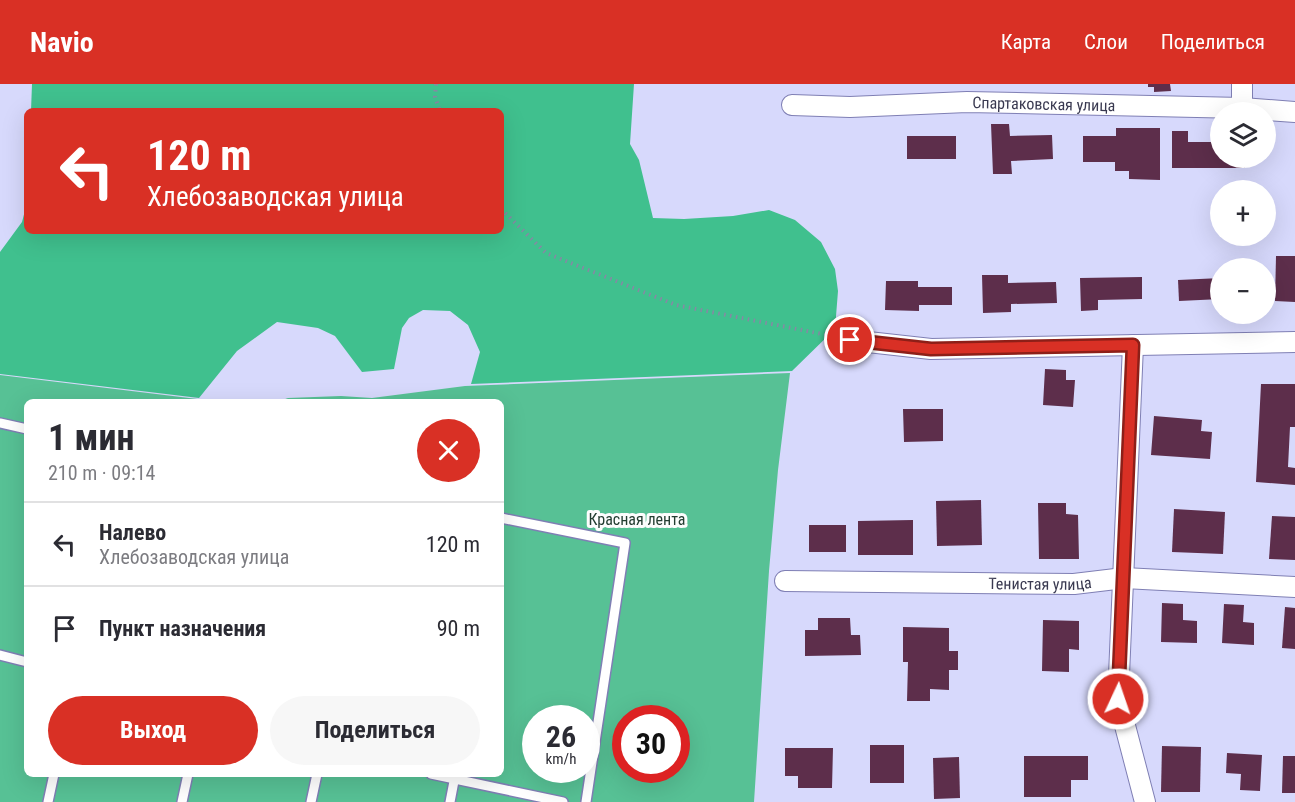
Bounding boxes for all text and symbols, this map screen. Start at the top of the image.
text: Navio [30,26,94,59]
text: Карта [1001,30,1051,54]
text: Слои [1084,30,1128,54]
text: Поделиться [1161,30,1265,54]
street label: Спартаковская улица [972,93,1116,115]
map controls [1210,102,1276,324]
button: layers [1210,102,1276,168]
text: 120 m [147,131,252,180]
icon: left [48,132,126,210]
button: + [1210,180,1276,246]
text: Хлебозаводская улица [147,181,404,213]
button: − [1210,258,1276,324]
pin [824,314,875,365]
icon: arrive [833,323,866,356]
text: 1 мин [48,417,134,459]
button: close [417,419,480,482]
text: 210 m · 09:14 [48,461,155,485]
park label: Красная лента [588,510,686,529]
text: Налево [99,520,166,545]
icon: left [48,528,81,561]
text: 120 m [426,532,480,557]
text: Хлебозаводская улица [99,545,289,569]
street label: Тенистая улица [988,573,1093,594]
icon: arrive [48,612,81,645]
text: Пункт назначения [99,616,266,641]
text: 90 m [437,616,480,641]
position arrow [1086,667,1150,731]
button: Выход [48,696,258,765]
button: Поделиться [270,696,480,765]
speed limit sign: 30 [612,705,690,783]
text: 26 [546,719,576,754]
text: km/h [546,750,576,768]

